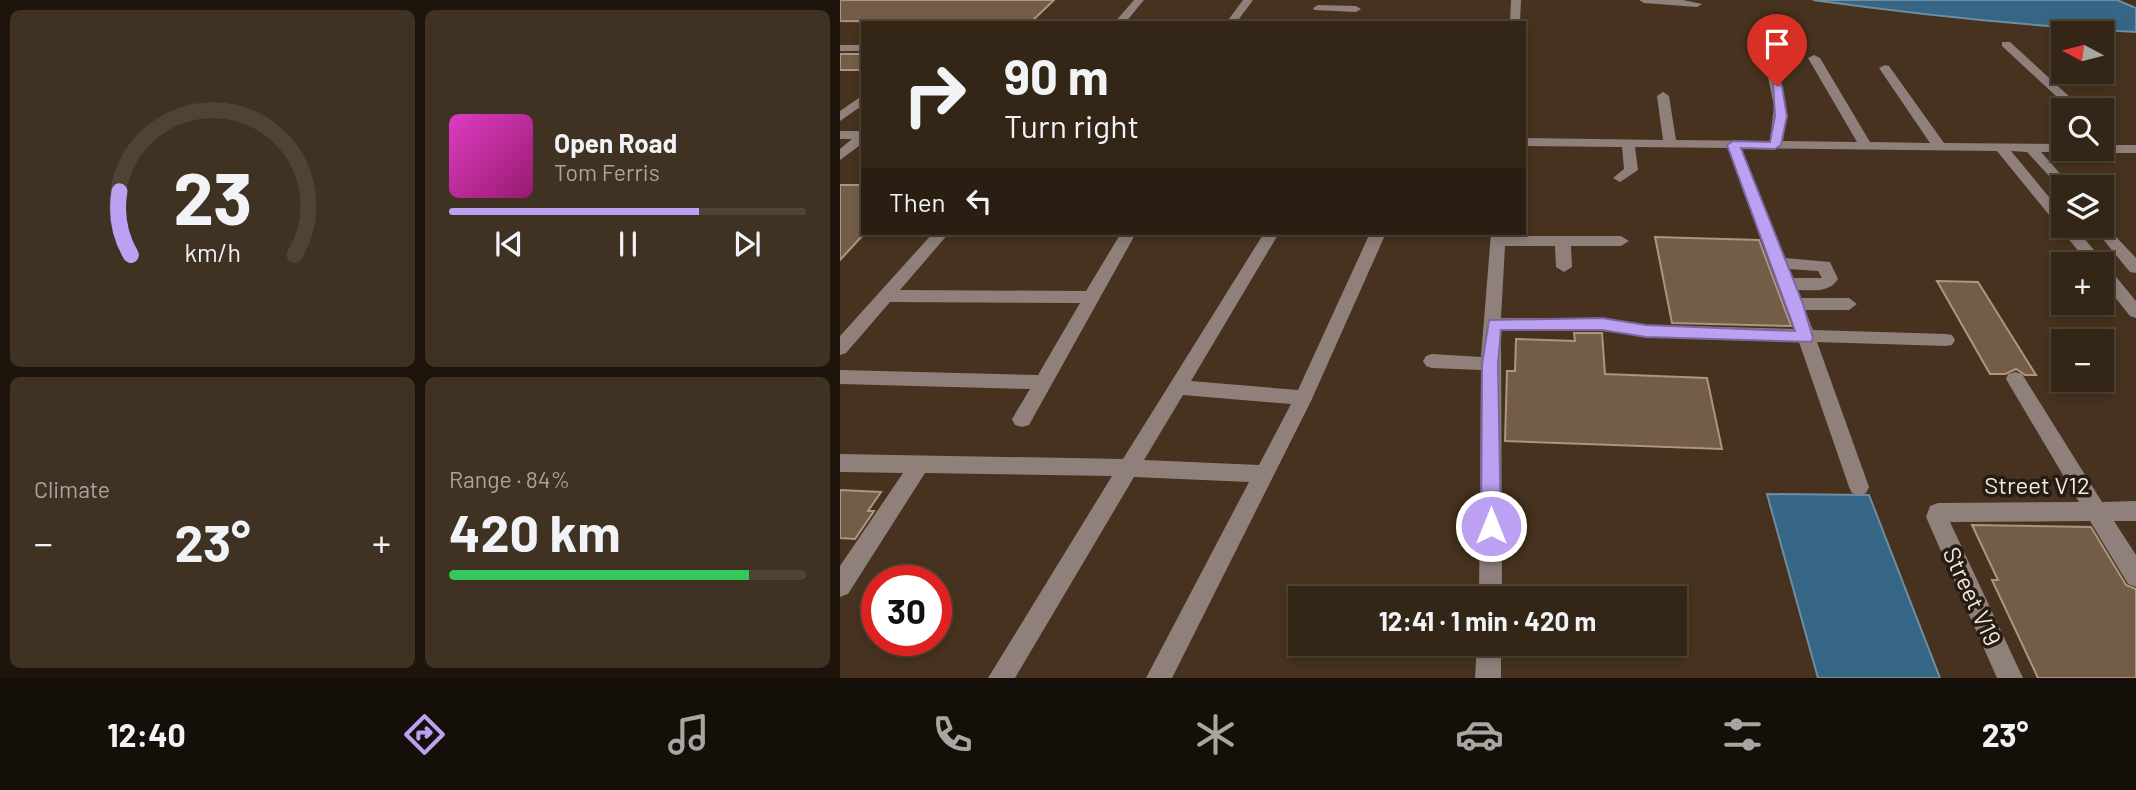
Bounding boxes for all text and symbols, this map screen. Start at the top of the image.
pin [1747,14,1807,86]
north arrow [2051,21,2114,84]
map controls [2051,21,2114,392]
icon: arrive [1758,25,1796,63]
text: 90 m [1004,46,1109,105]
icon: right [889,49,980,140]
button: search [2051,98,2114,161]
text: Turn right [1004,106,1139,144]
text: Open Road [554,127,677,158]
text: 23 [173,152,252,240]
text: Tom Ferris [554,158,660,186]
button: layers [2051,175,2114,238]
icon: left [960,182,998,220]
text: Then [889,186,946,217]
icon: previous [490,225,528,263]
icon: pause [609,225,647,263]
icon: next [728,225,766,263]
text: km/h [184,237,241,267]
button: + [2051,252,2114,315]
button: − [2051,329,2114,392]
text: Range · 84% [449,465,570,493]
street label: Street V12 [1984,470,2090,499]
text: Climate [34,475,110,503]
position arrow [1454,489,1528,563]
text: 420 km [449,500,621,562]
text: 23° [174,510,251,572]
text: − [34,519,53,565]
text: + [372,519,391,565]
street label: Street V19 [1938,542,2008,650]
speed limit sign: 30 [861,565,952,656]
text: 12:41 · 1 min · 420 m [1379,605,1596,636]
icon: directions [400,710,449,759]
icon: music [664,710,713,759]
icon: phone [928,710,977,759]
icon: climate [1191,710,1240,759]
icon: car [1455,710,1504,759]
icon: filters [1718,710,1767,759]
text: 12:40 [107,715,186,753]
text: 23° [1982,715,2029,753]

